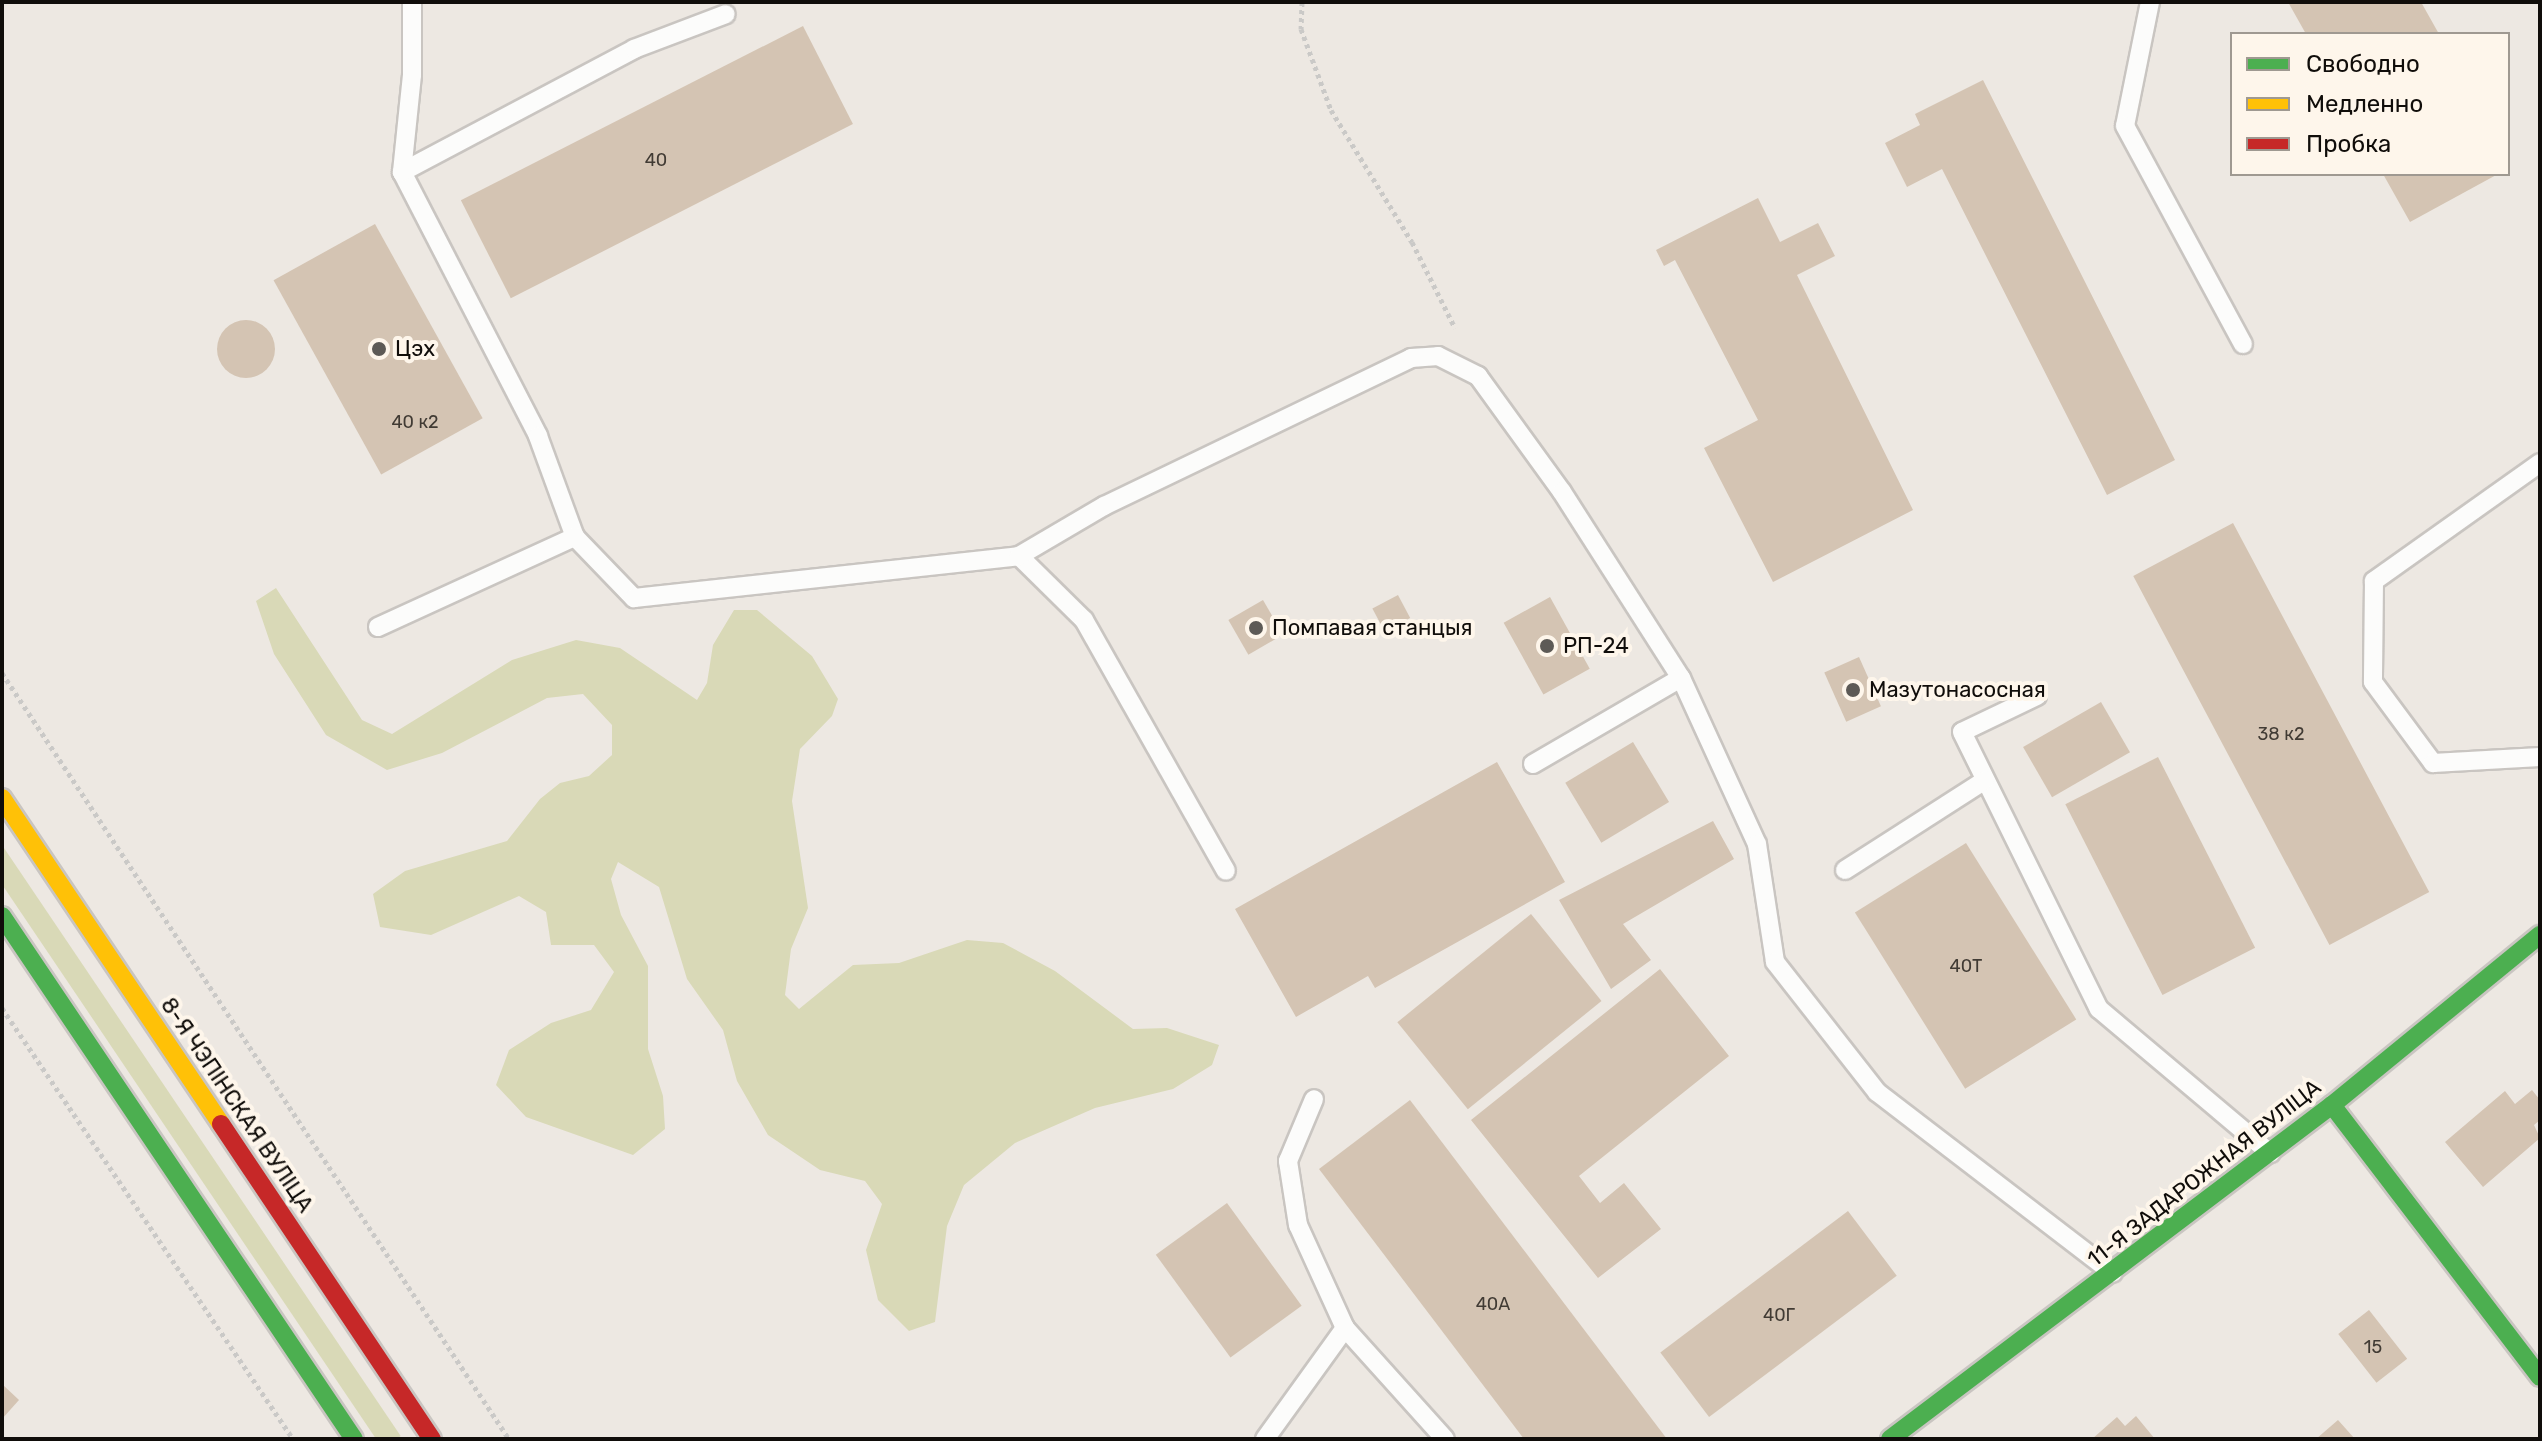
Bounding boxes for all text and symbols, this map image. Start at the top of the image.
legend [2230,32,2510,176]
text: Свободно [2306,50,2420,78]
text: Медленно [2306,90,2423,118]
text: Пробка [2306,130,2391,158]
house number: 40 [645,149,667,171]
place label: Цэх [395,336,435,362]
marker: Цэх [370,340,388,358]
house number: 40 к2 [391,411,439,433]
place label: Помпавая станцыя [1272,615,1472,641]
marker: Помпавая станцыя [1247,619,1265,637]
place label: РП-24 [1563,633,1629,659]
marker: РП-24 [1538,637,1556,655]
place label: Мазутонасосная [1869,677,2046,703]
marker: Мазутонасосная [1844,681,1862,699]
house number: 38 к2 [2258,723,2304,745]
house number: 40Т [1949,955,1983,977]
street label: 8-Я ЧЭПІНСКАЯ ВУЛІЦА [155,993,319,1217]
street label: 11-Я ЗАДАРОЖНАЯ ВУЛІЦА [2082,1074,2326,1272]
house number: 40А [1476,1293,1510,1315]
house number: 40Г [1763,1304,1795,1326]
house number: 15 [2364,1336,2382,1358]

